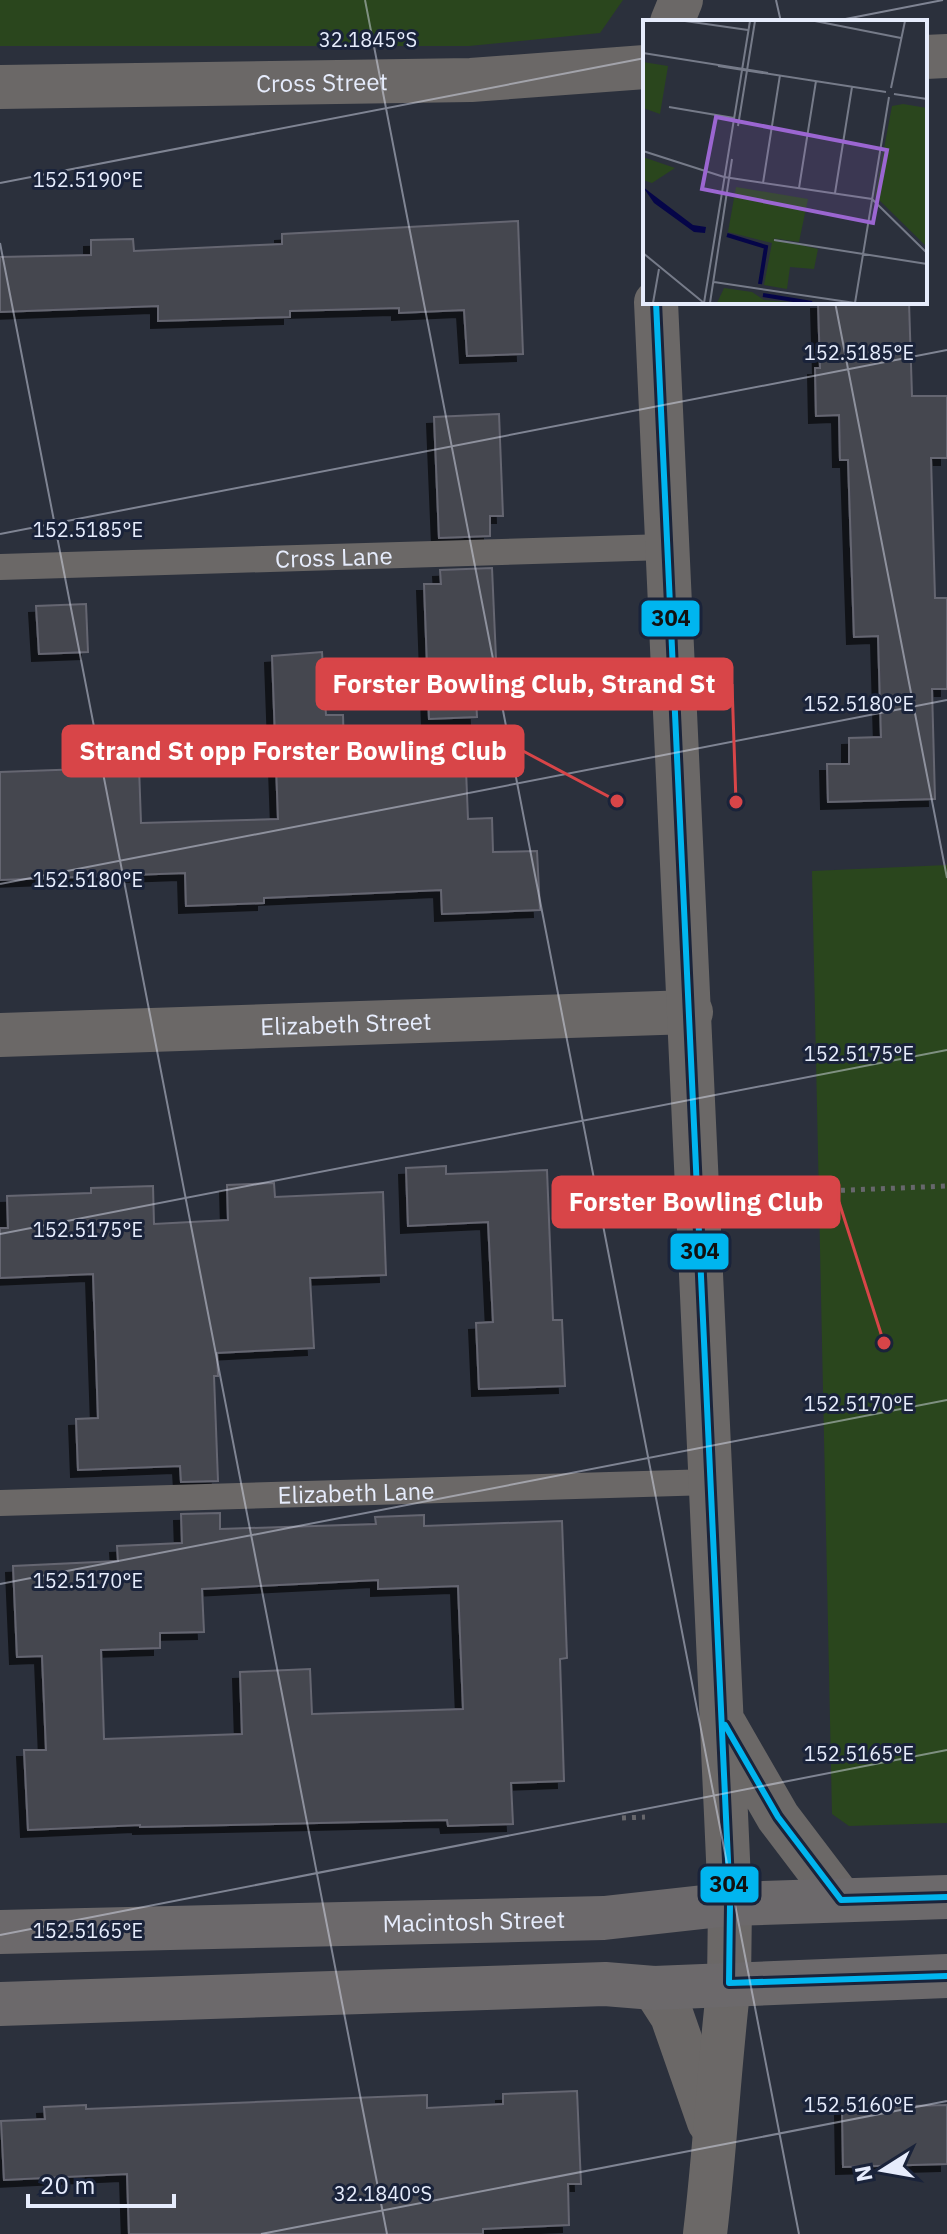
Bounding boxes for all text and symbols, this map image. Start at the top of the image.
inset map [643,20,927,304]
text: 32.1845°S [319,26,417,53]
street label: Cross Street [256,65,388,99]
text: 152.5190°E [33,166,143,193]
text: 152.5185°E [804,339,914,366]
text: 152.5185°E [33,516,143,543]
street label: Cross Lane [275,539,393,575]
line badge: 304 [640,599,701,638]
text: 304 [651,603,691,632]
callout: Forster Bowling Club, Strand St [317,659,732,709]
text: Forster Bowling Club, Strand St [333,666,715,700]
text: 152.5180°E [804,690,914,717]
callout: Strand St opp Forster Bowling Club [63,726,523,776]
text: Strand St opp Forster Bowling Club [79,733,507,767]
text: 152.5180°E [33,866,143,893]
street label: Elizabeth Street [260,1005,432,1042]
text: 152.5175°E [804,1040,914,1067]
callout: Forster Bowling Club [553,1177,839,1227]
text: Forster Bowling Club [569,1184,823,1218]
text: 152.5175°E [33,1216,143,1243]
line badge: 304 [669,1232,730,1271]
text: 304 [680,1236,720,1265]
text: 152.5170°E [804,1390,914,1417]
street label: Elizabeth Lane [277,1474,435,1511]
text: 152.5170°E [33,1567,143,1594]
text: 152.5165°E [804,1740,914,1767]
line badge: 304 [699,1865,760,1904]
text: 304 [709,1869,749,1898]
street label: Macintosh Street [382,1903,566,1939]
text: 152.5165°E [33,1917,143,1944]
text: 152.5160°E [804,2091,914,2118]
north arrow [843,2130,923,2210]
scale bar [28,2158,174,2208]
text: N [847,2163,879,2185]
text: 20 m [40,2169,95,2201]
text: 32.1840°S [334,2180,432,2207]

